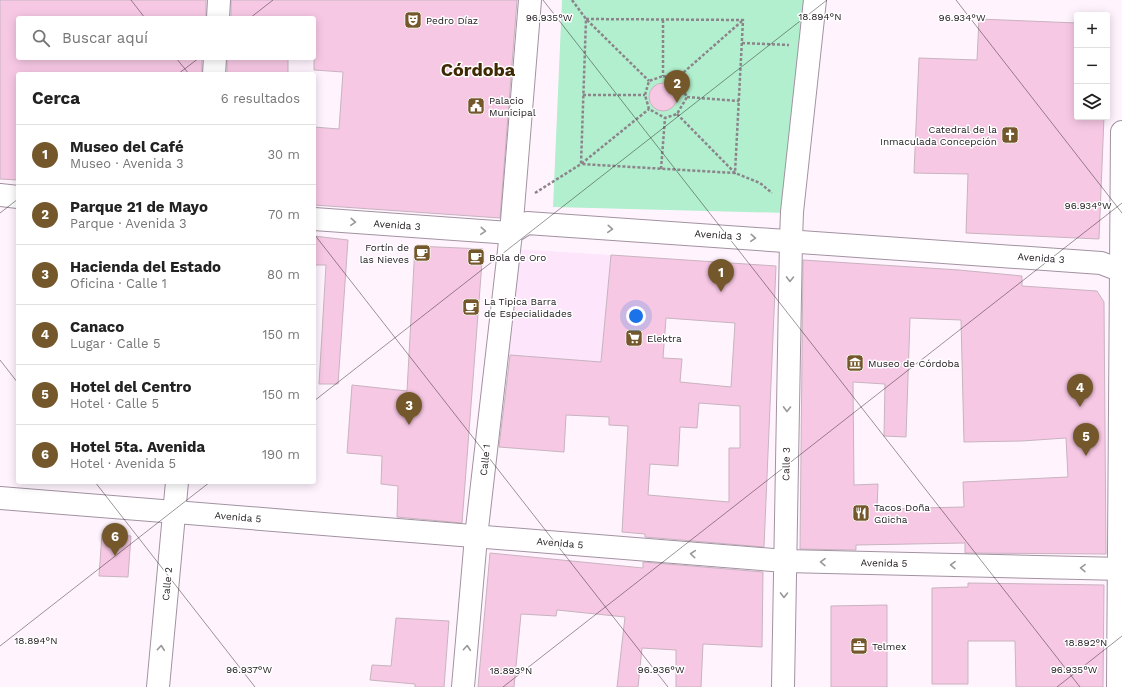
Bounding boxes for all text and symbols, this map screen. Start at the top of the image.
theatre icon: Pedro Díaz [403,10,423,30]
text: 18.894°N [798,11,842,22]
text: 96.935°W [526,12,573,23]
text: 96.934°W [938,12,986,23]
map controls [1074,12,1110,120]
button: + [1074,12,1110,48]
place label: Pedro Díaz [426,15,478,26]
search box [16,16,316,60]
icon: search [30,27,52,49]
text: Buscar aquí [62,29,148,47]
button: − [1074,48,1110,84]
district label: Córdoba [441,59,516,80]
pin: 2 [664,70,690,103]
button: layers [1074,84,1110,120]
text: Cerca [32,88,80,108]
text: 6 resultados [221,91,300,106]
place label: Palacio Municipal [489,95,536,118]
public building icon: Palacio Municipal [466,96,486,116]
place label: Catedral de la Inmaculada Concepción [880,124,997,147]
church icon: Catedral de la Inmaculada Concepción [1000,125,1020,145]
text: Museo del Café [70,138,184,156]
text: 1 [42,147,48,162]
text: 30 m [268,147,300,162]
text: Museo · Avenida 3 [70,156,184,171]
text: Parque 21 de Mayo [70,198,208,216]
text: 96.934°W [1064,200,1112,211]
text: 2 [41,207,49,222]
text: 70 m [268,207,300,222]
text: Parque · Avenida 3 [70,216,186,231]
one-way arrow [350,217,356,226]
street label: Avenida 3 [373,218,421,232]
one-way arrow [607,224,613,233]
one-way arrow [480,227,486,236]
street label: Avenida 3 [694,228,742,242]
one-way arrow [750,233,756,242]
place label: Fortín de las Nieves [360,242,409,265]
cafe icon: Fortín de las Nieves [412,243,432,263]
cafe icon: Bola de Oro [466,247,486,267]
street label: Avenida 3 [1017,251,1065,265]
place label: Bola de Oro [489,252,546,263]
text: Hacienda del Estado [70,258,221,276]
pin: 1 [708,259,734,292]
text: 3 [41,267,49,282]
text: 80 m [267,267,300,282]
text: Oficina · Calle 1 [70,276,167,291]
one-way arrow [786,276,794,282]
place label: La Tipica Barra de Especialidades [484,296,572,319]
cafe icon: La Tipica Barra de Especialidades [461,297,481,317]
your location [626,306,646,326]
text: Canaco [70,318,124,336]
text: 4 [41,327,49,342]
text: 150 m [262,327,300,342]
supermarket icon: Elektra [624,328,644,348]
place label: Elektra [647,333,682,344]
text: Lugar · Calle 5 [70,336,160,351]
museum icon: Museo de Córdoba [845,353,865,373]
place label: Museo de Córdoba [868,358,960,369]
pin: 4 [1067,374,1093,407]
text: Hotel del Centro [70,378,191,396]
text: 5 [41,387,49,402]
text: 150 m [262,387,300,402]
pin: 3 [396,392,422,425]
text: Hotel · Calle 5 [70,396,159,411]
one-way arrow [783,406,792,412]
pin: 5 [1073,423,1099,456]
text: Hotel 5ta. Avenida [70,438,205,456]
street label: Calle 1 [478,444,492,476]
text: 6 [41,447,49,462]
text: 190 m [262,447,300,462]
street label: Calle 3 [780,447,792,481]
text: Hotel · Avenida 5 [70,456,176,471]
place label: Tacos Doña Güicha [874,502,930,525]
restaurant icon: Tacos Doña Güicha [851,503,871,523]
street label: Avenida 5 [214,509,262,525]
pin: 6 [102,523,128,556]
street label: Avenida 5 [536,535,584,551]
one-way arrow [690,549,696,558]
street label: Avenida 5 [860,557,908,569]
one-way arrow [820,558,826,566]
one-way arrow [950,561,956,569]
one-way arrow [1080,564,1086,572]
street label: Calle 2 [160,567,174,601]
one-way arrow [780,592,788,598]
text: 18.894°N [14,635,58,646]
office icon: Telmex [849,636,869,656]
text: 18.892°N [1065,637,1107,648]
place label: Telmex [872,641,906,652]
one-way arrow [157,645,166,651]
one-way arrow [462,645,471,651]
text: 96.937°W [226,664,272,675]
text: 96.936°W [638,664,685,675]
text: 96.935°W [1051,664,1098,675]
text: 18.893°N [490,665,532,676]

